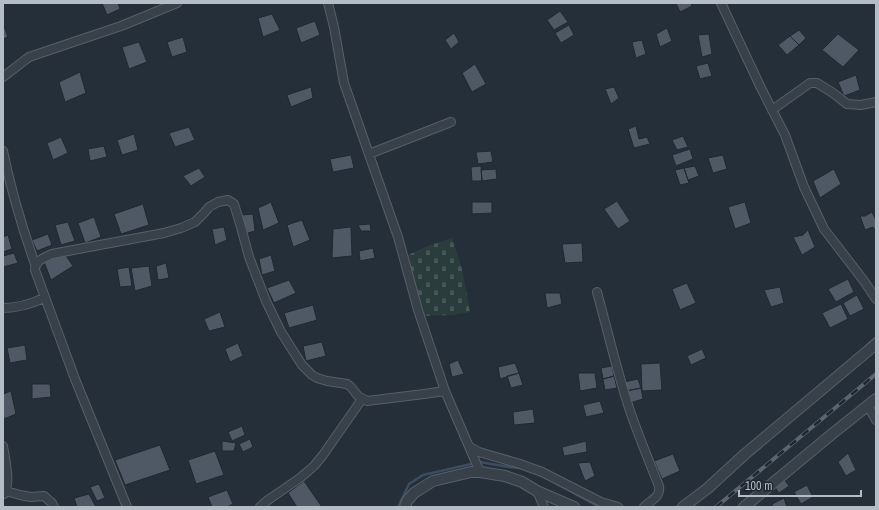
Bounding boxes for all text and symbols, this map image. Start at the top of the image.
scale bar [739,472,861,498]
text: 100 m [745,478,772,494]

